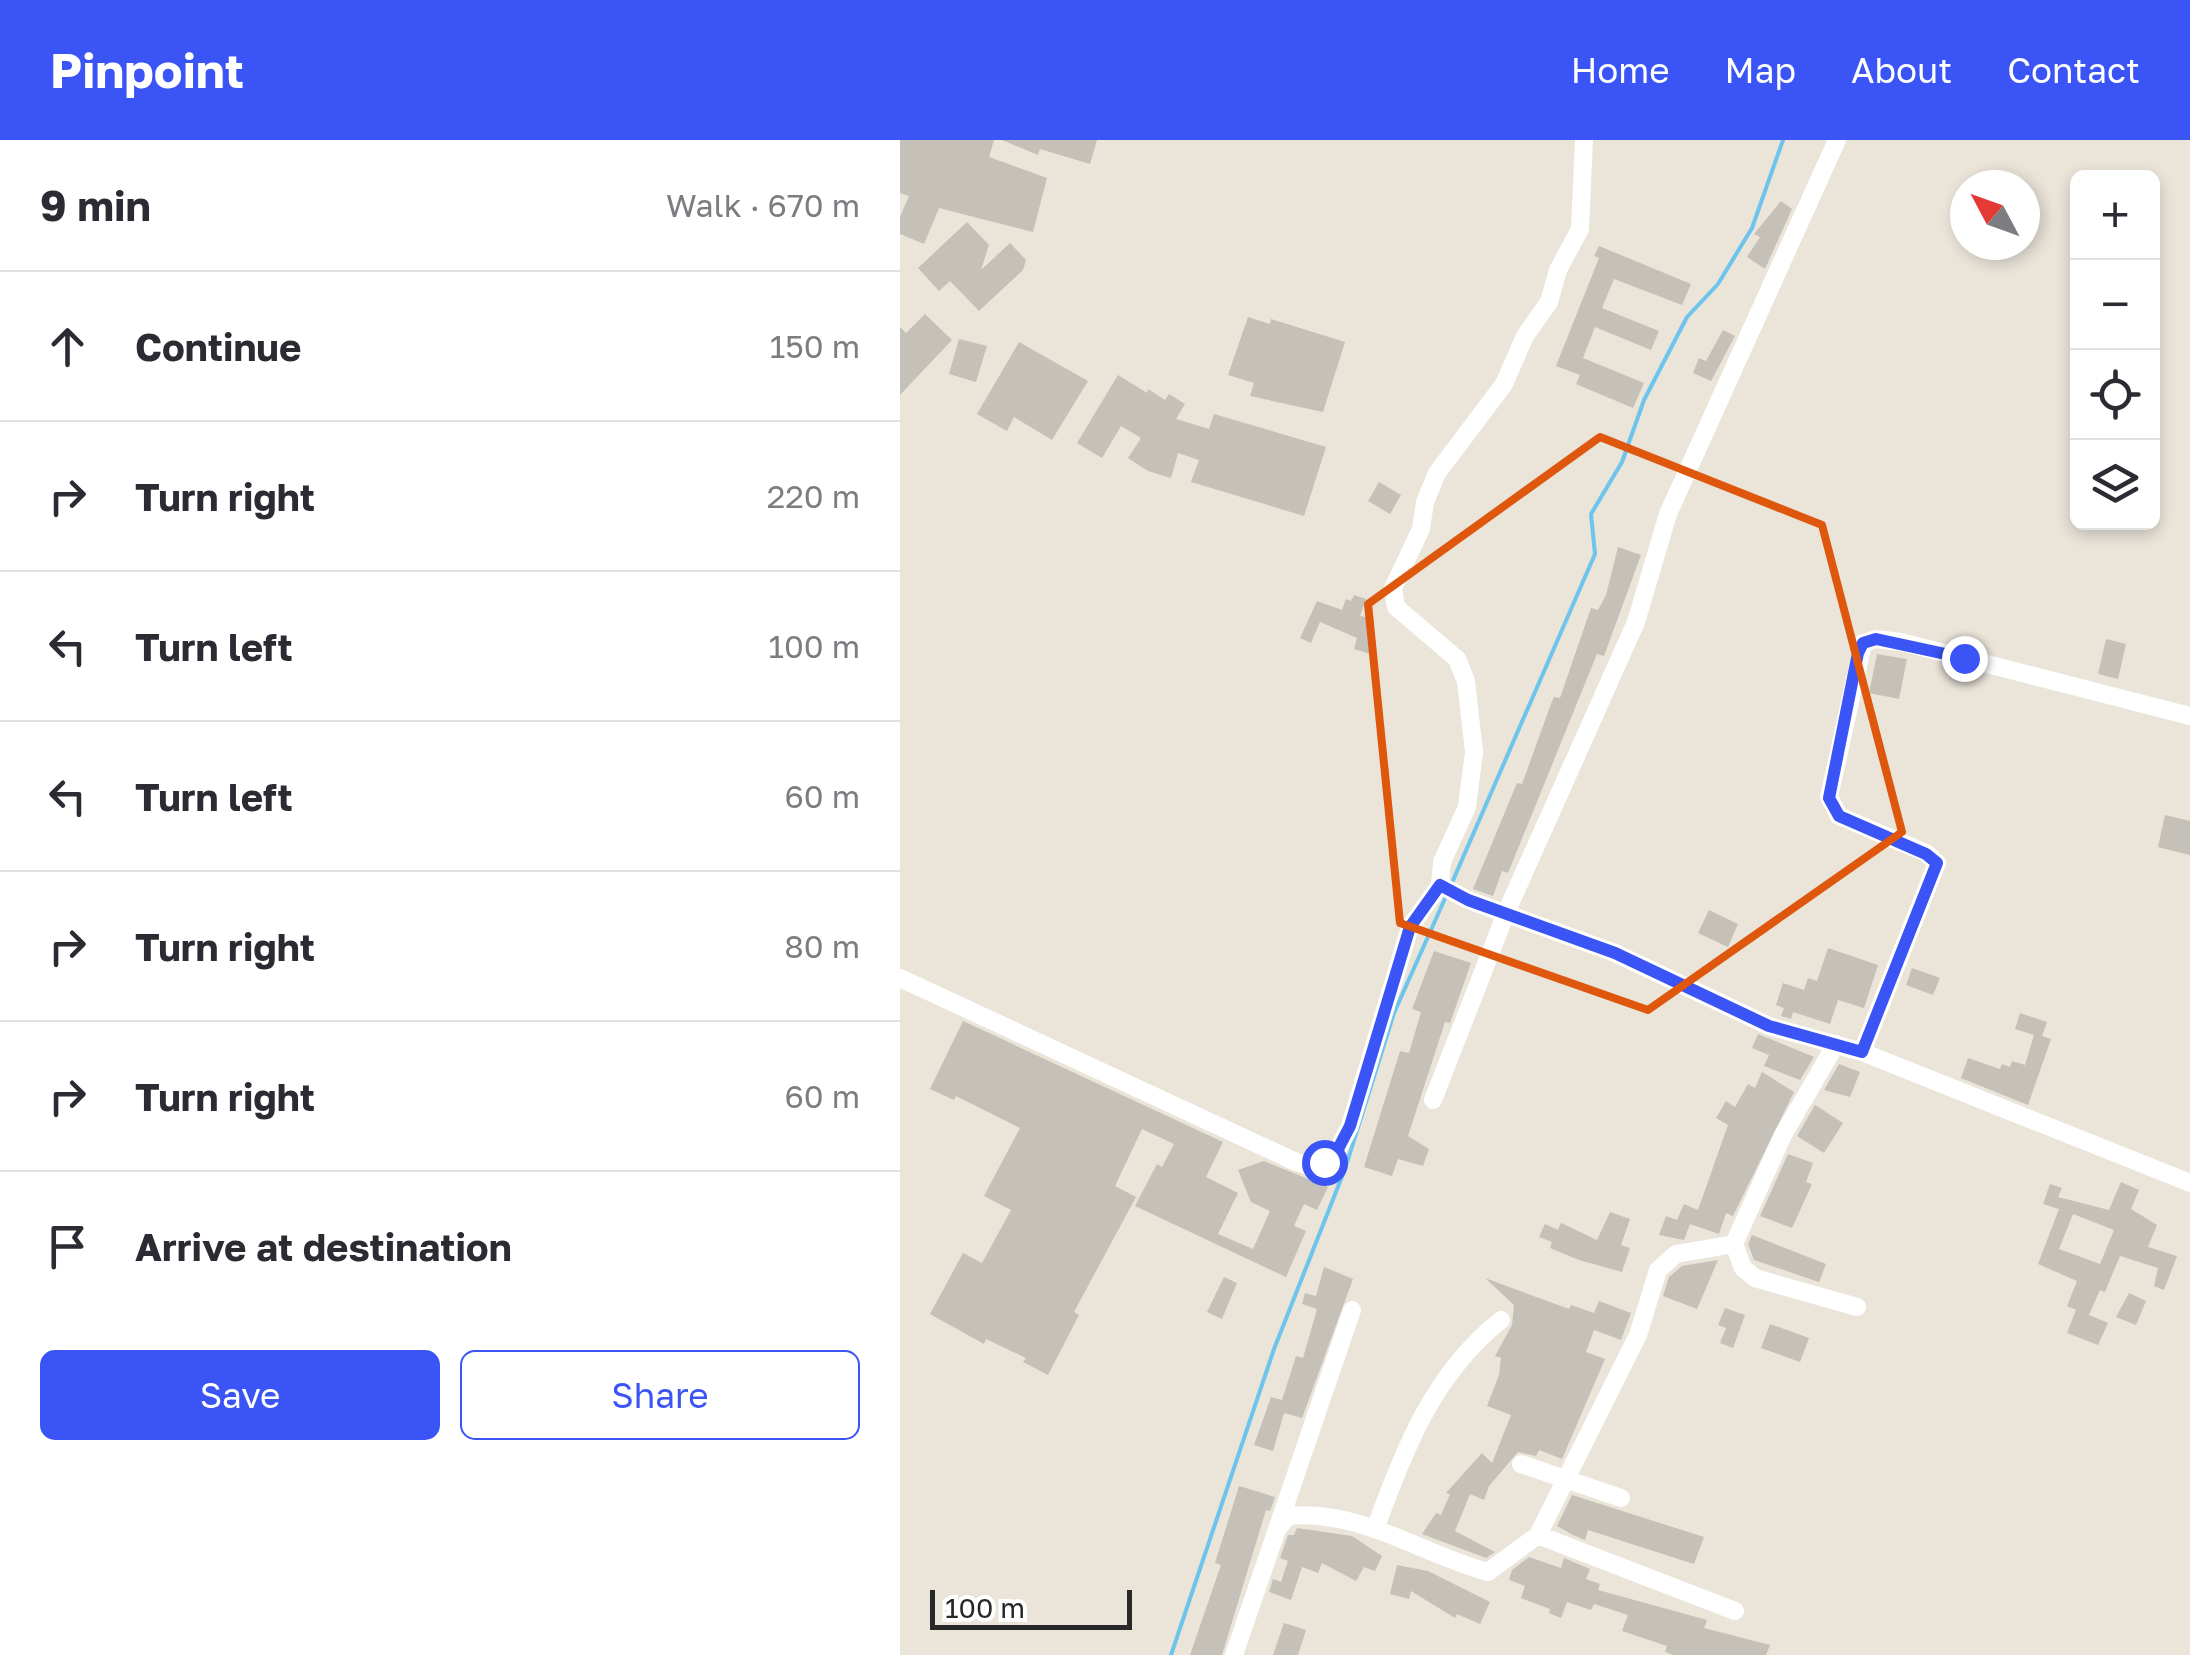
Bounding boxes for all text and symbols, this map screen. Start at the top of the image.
text: Pinpoint [50,41,244,99]
text: Home [1571,49,1670,91]
text: Map [1725,49,1796,91]
text: About [1851,49,1952,91]
text: Contact [2007,49,2140,91]
north arrow [1950,170,2040,260]
map controls [2070,170,2160,530]
button: + [2070,170,2160,260]
text: 9 min [40,180,151,230]
text: Walk · 670 m [666,186,860,224]
button: − [2070,260,2160,350]
icon: ahead [40,319,95,374]
text: Continue [135,324,301,369]
text: 150 m [770,327,860,365]
button: locate [2070,350,2160,440]
button: layers [2070,440,2160,530]
icon: right [40,469,95,524]
text: Turn right [135,474,315,519]
text: 220 m [767,477,860,515]
icon: left [40,619,95,674]
text: Turn left [135,624,293,669]
text: 100 m [768,627,860,665]
route end [1942,636,1988,682]
icon: left [40,769,95,824]
text: Turn left [135,774,293,819]
text: 60 m [784,777,860,815]
icon: right [40,919,95,974]
text: Turn right [135,924,315,969]
text: 80 m [784,927,860,965]
icon: right [40,1069,95,1124]
text: Turn right [135,1074,315,1119]
text: 60 m [784,1077,860,1115]
route start [1302,1140,1348,1186]
icon: arrive [40,1219,95,1274]
text: Arrive at destination [135,1224,512,1269]
button: Save [40,1350,440,1440]
button: Share [460,1350,860,1440]
scale bar [930,1585,1132,1630]
text: 100 m [945,1591,1025,1624]

